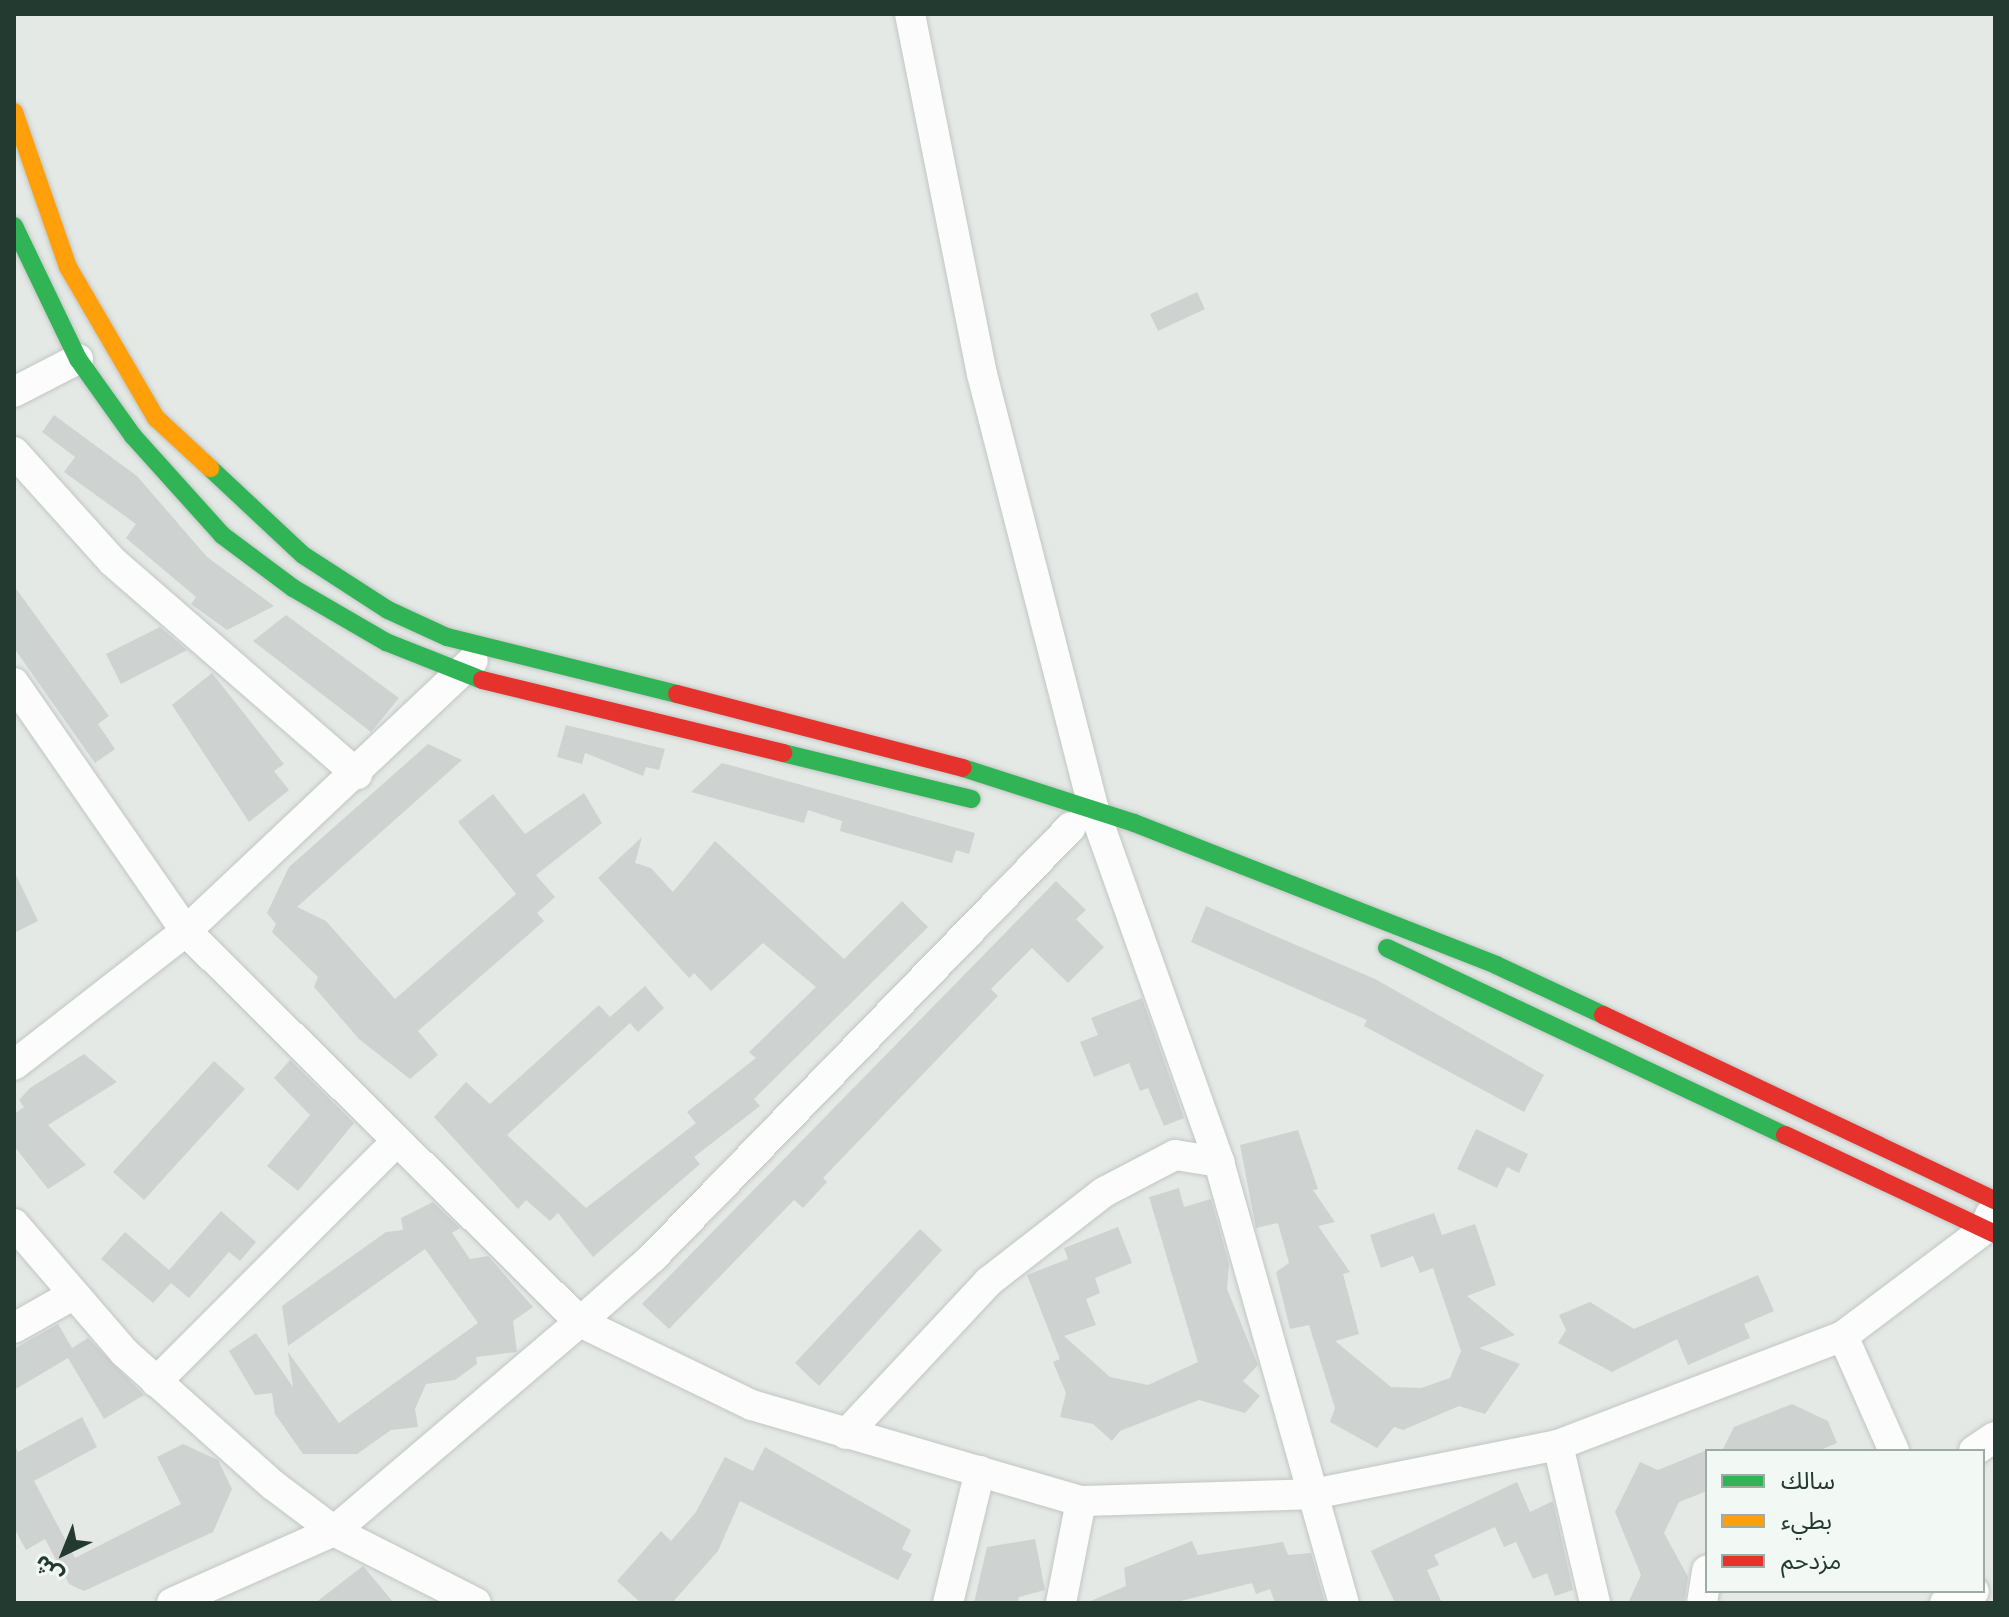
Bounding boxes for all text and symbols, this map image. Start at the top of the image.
legend [1705,1449,1985,1593]
text: سالك [1781,1465,1835,1494]
text: بطيء [1781,1505,1832,1534]
north arrow [24,1513,104,1593]
text: مزدحم [1781,1545,1841,1574]
text: ش [28,1551,68,1590]

